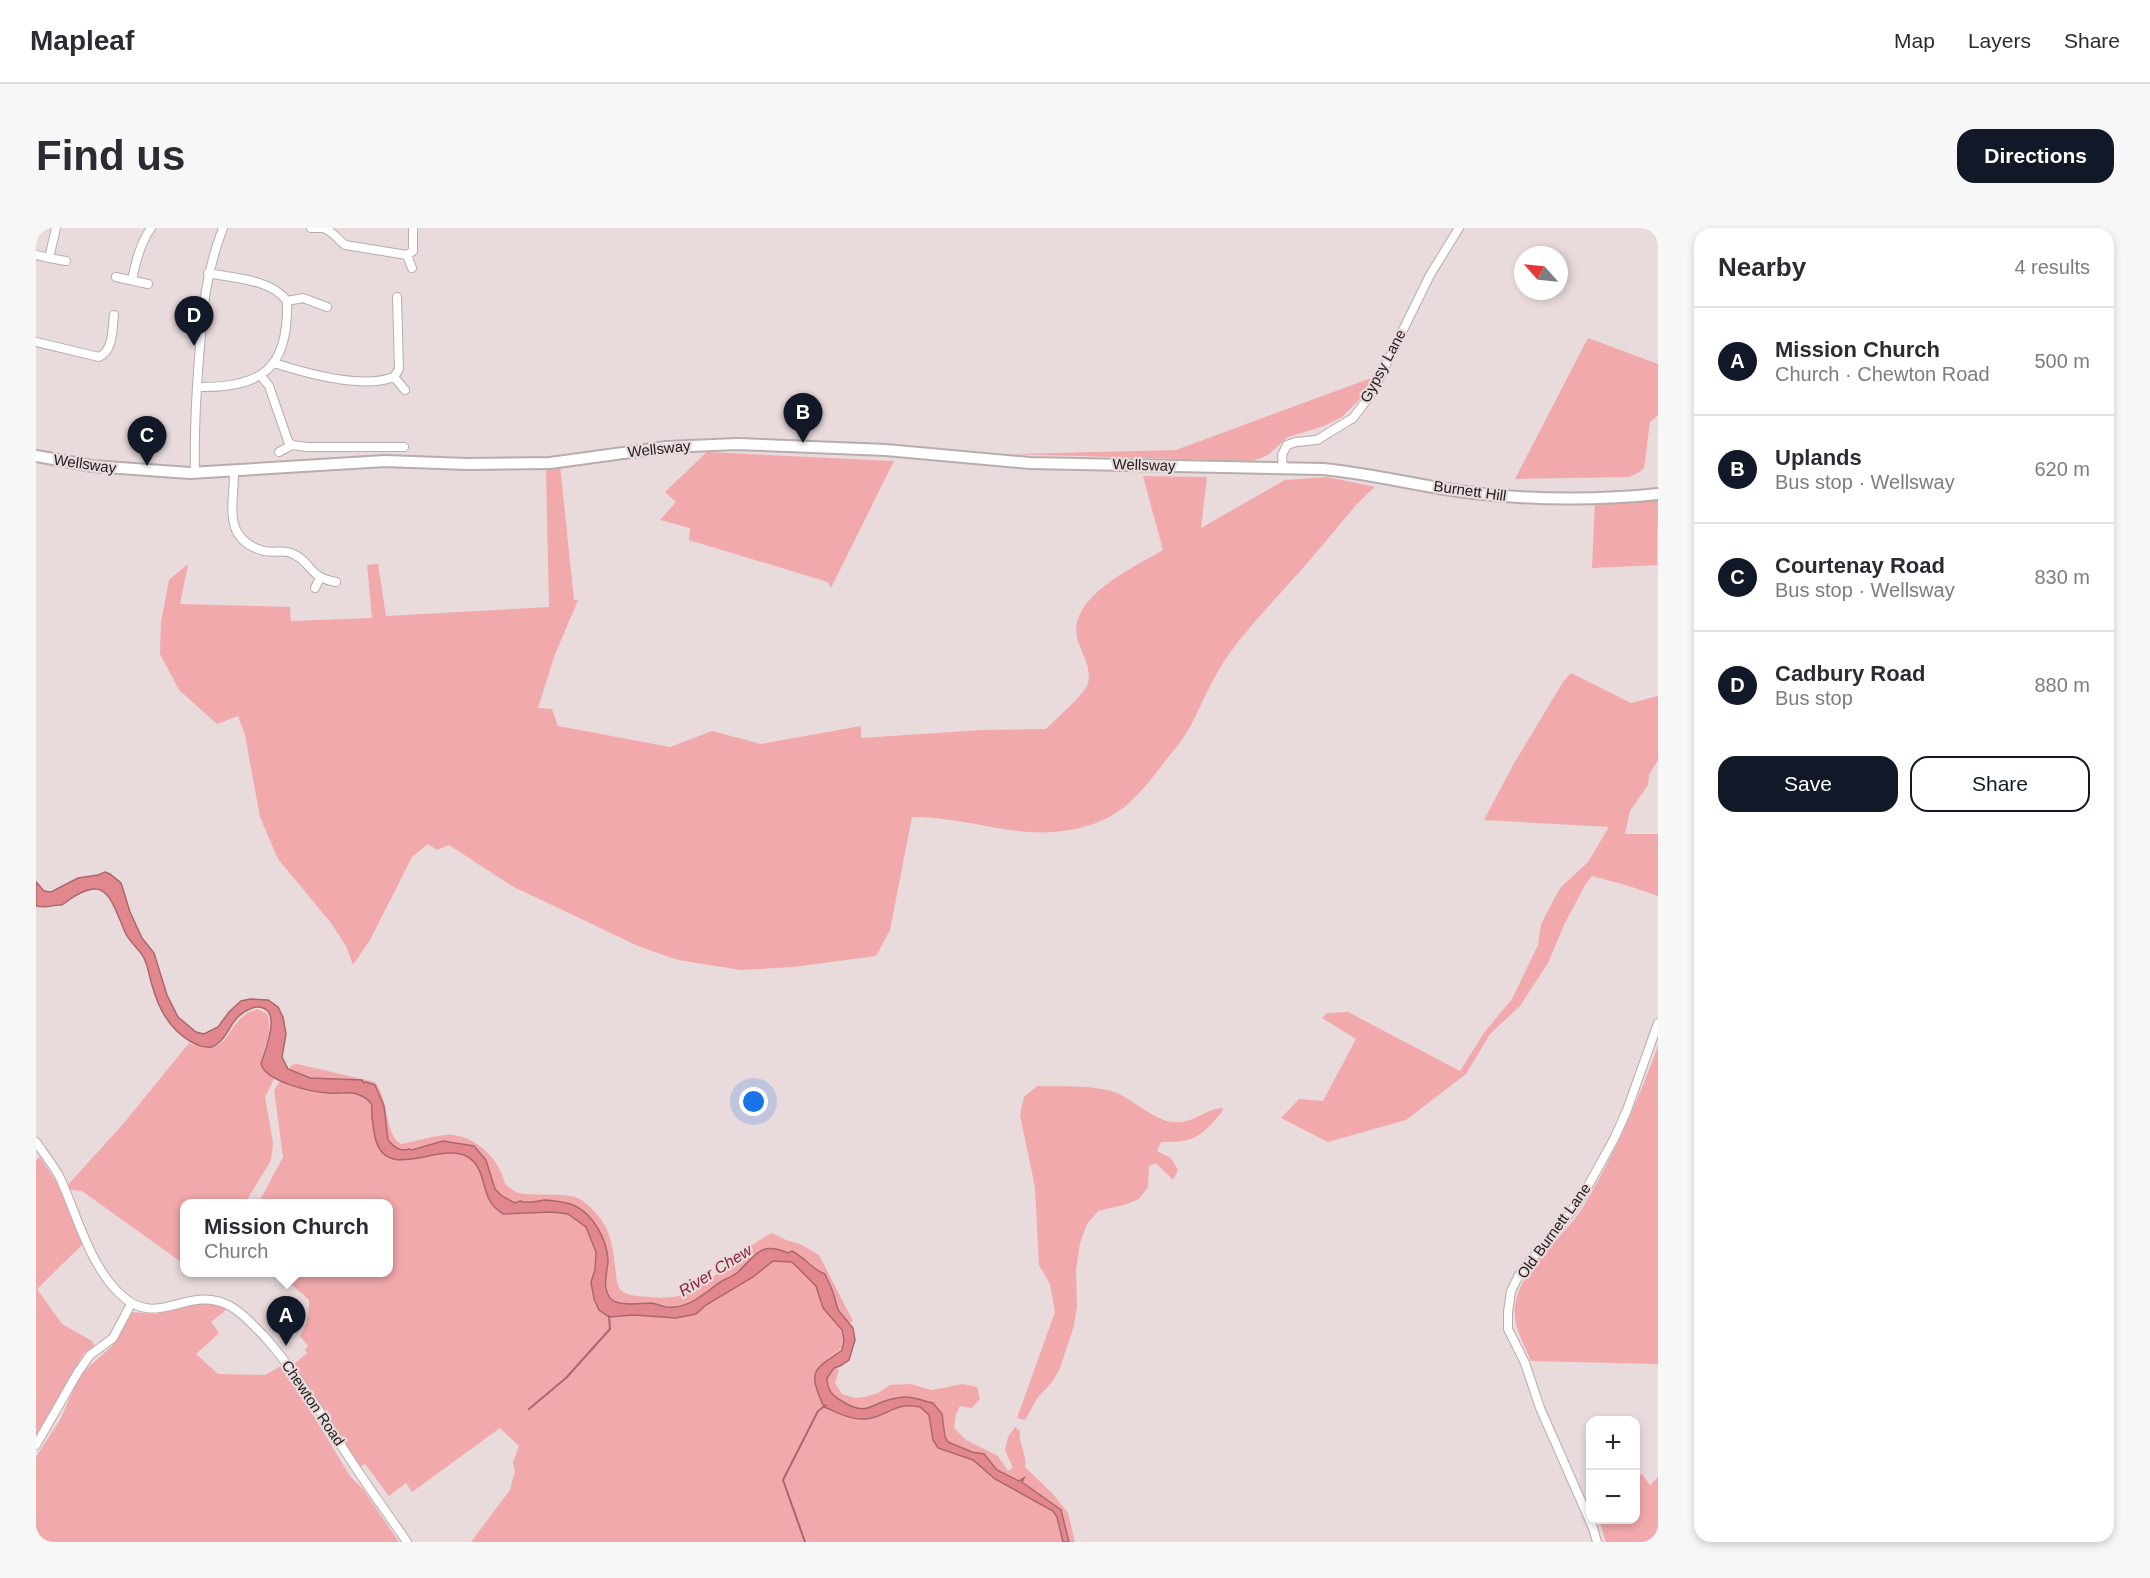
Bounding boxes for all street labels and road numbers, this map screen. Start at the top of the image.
street label: Gypsy Lane [1356,326,1409,405]
street label: Wellsway [627,437,692,460]
street label: Wellsway [53,451,118,476]
street label: Wellsway [1112,455,1176,474]
street label: Burnett Hill [1433,477,1508,504]
street label: Old Burnett Lane [1513,1180,1594,1282]
street label: Chewton Road [279,1357,348,1449]

